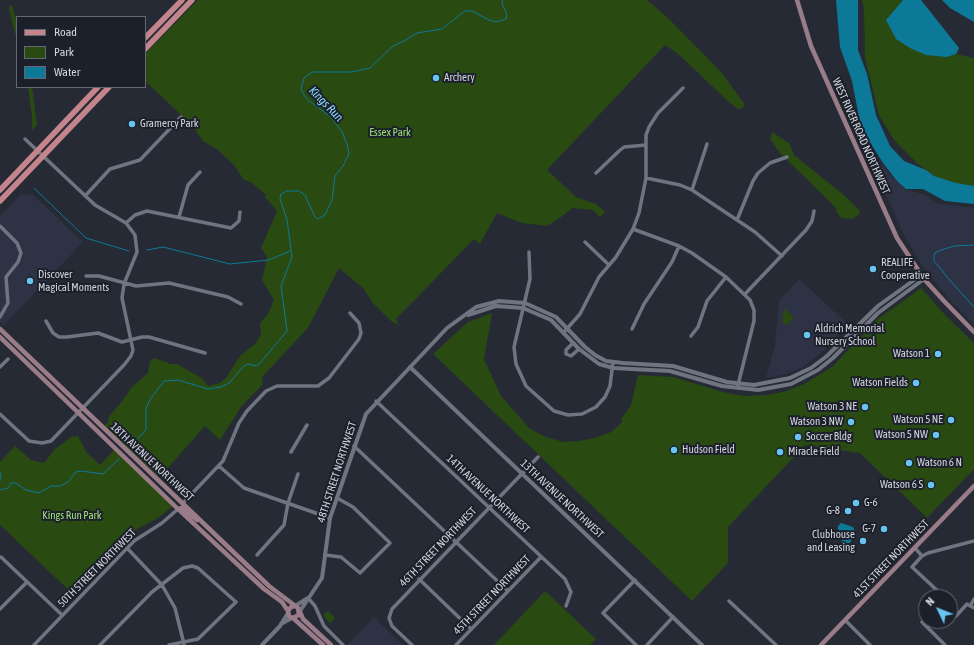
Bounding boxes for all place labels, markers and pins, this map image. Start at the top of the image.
place label: Archery [444,71,475,85]
marker: Archery [431,73,441,83]
place label: Gramercy Park [140,117,199,131]
marker: Gramercy Park [127,119,137,129]
place label: REALIFE Cooperative [881,256,930,282]
marker: REALIFE Cooperative [868,264,878,274]
place label: Discover Magical Moments [38,268,109,294]
marker: Discover Magical Moments [25,276,35,286]
place label: Aldrich Memorial Nursery School [815,322,884,348]
marker: Aldrich Memorial Nursery School [802,330,812,340]
place label: Watson 1 [893,347,930,361]
marker: Watson 1 [933,349,943,359]
place label: Watson Fields [852,376,908,390]
marker: Watson Fields [911,378,921,388]
place label: Watson 3 NE [807,400,857,414]
marker: Watson 3 NE [860,402,870,412]
place label: Watson 5 NE [893,413,943,427]
place label: Watson 3 NW [790,415,843,429]
marker: Watson 5 NE [946,415,956,425]
marker: Watson 3 NW [846,417,856,427]
place label: Watson 5 NW [875,428,928,442]
place label: Soccer Bldg [806,430,852,444]
marker: Watson 5 NW [931,430,941,440]
marker: Soccer Bldg [793,432,803,442]
place label: Hudson Field [682,443,735,457]
marker: Hudson Field [669,445,679,455]
place label: Miracle Field [788,445,839,459]
marker: Miracle Field [775,447,785,457]
place label: Watson 6 N [917,456,962,470]
marker: Watson 6 N [904,458,914,468]
place label: Watson 6 S [880,478,923,492]
marker: Watson 6 S [926,480,936,490]
place label: G-6 [864,496,878,510]
marker: G-6 [851,498,861,508]
place label: G-8 [826,504,840,518]
marker: G-8 [843,506,853,516]
place label: G-7 [862,522,876,536]
marker: G-7 [879,524,889,534]
place label: Clubhouse and Leasing [807,528,855,554]
marker: Clubhouse and Leasing [858,536,868,546]

